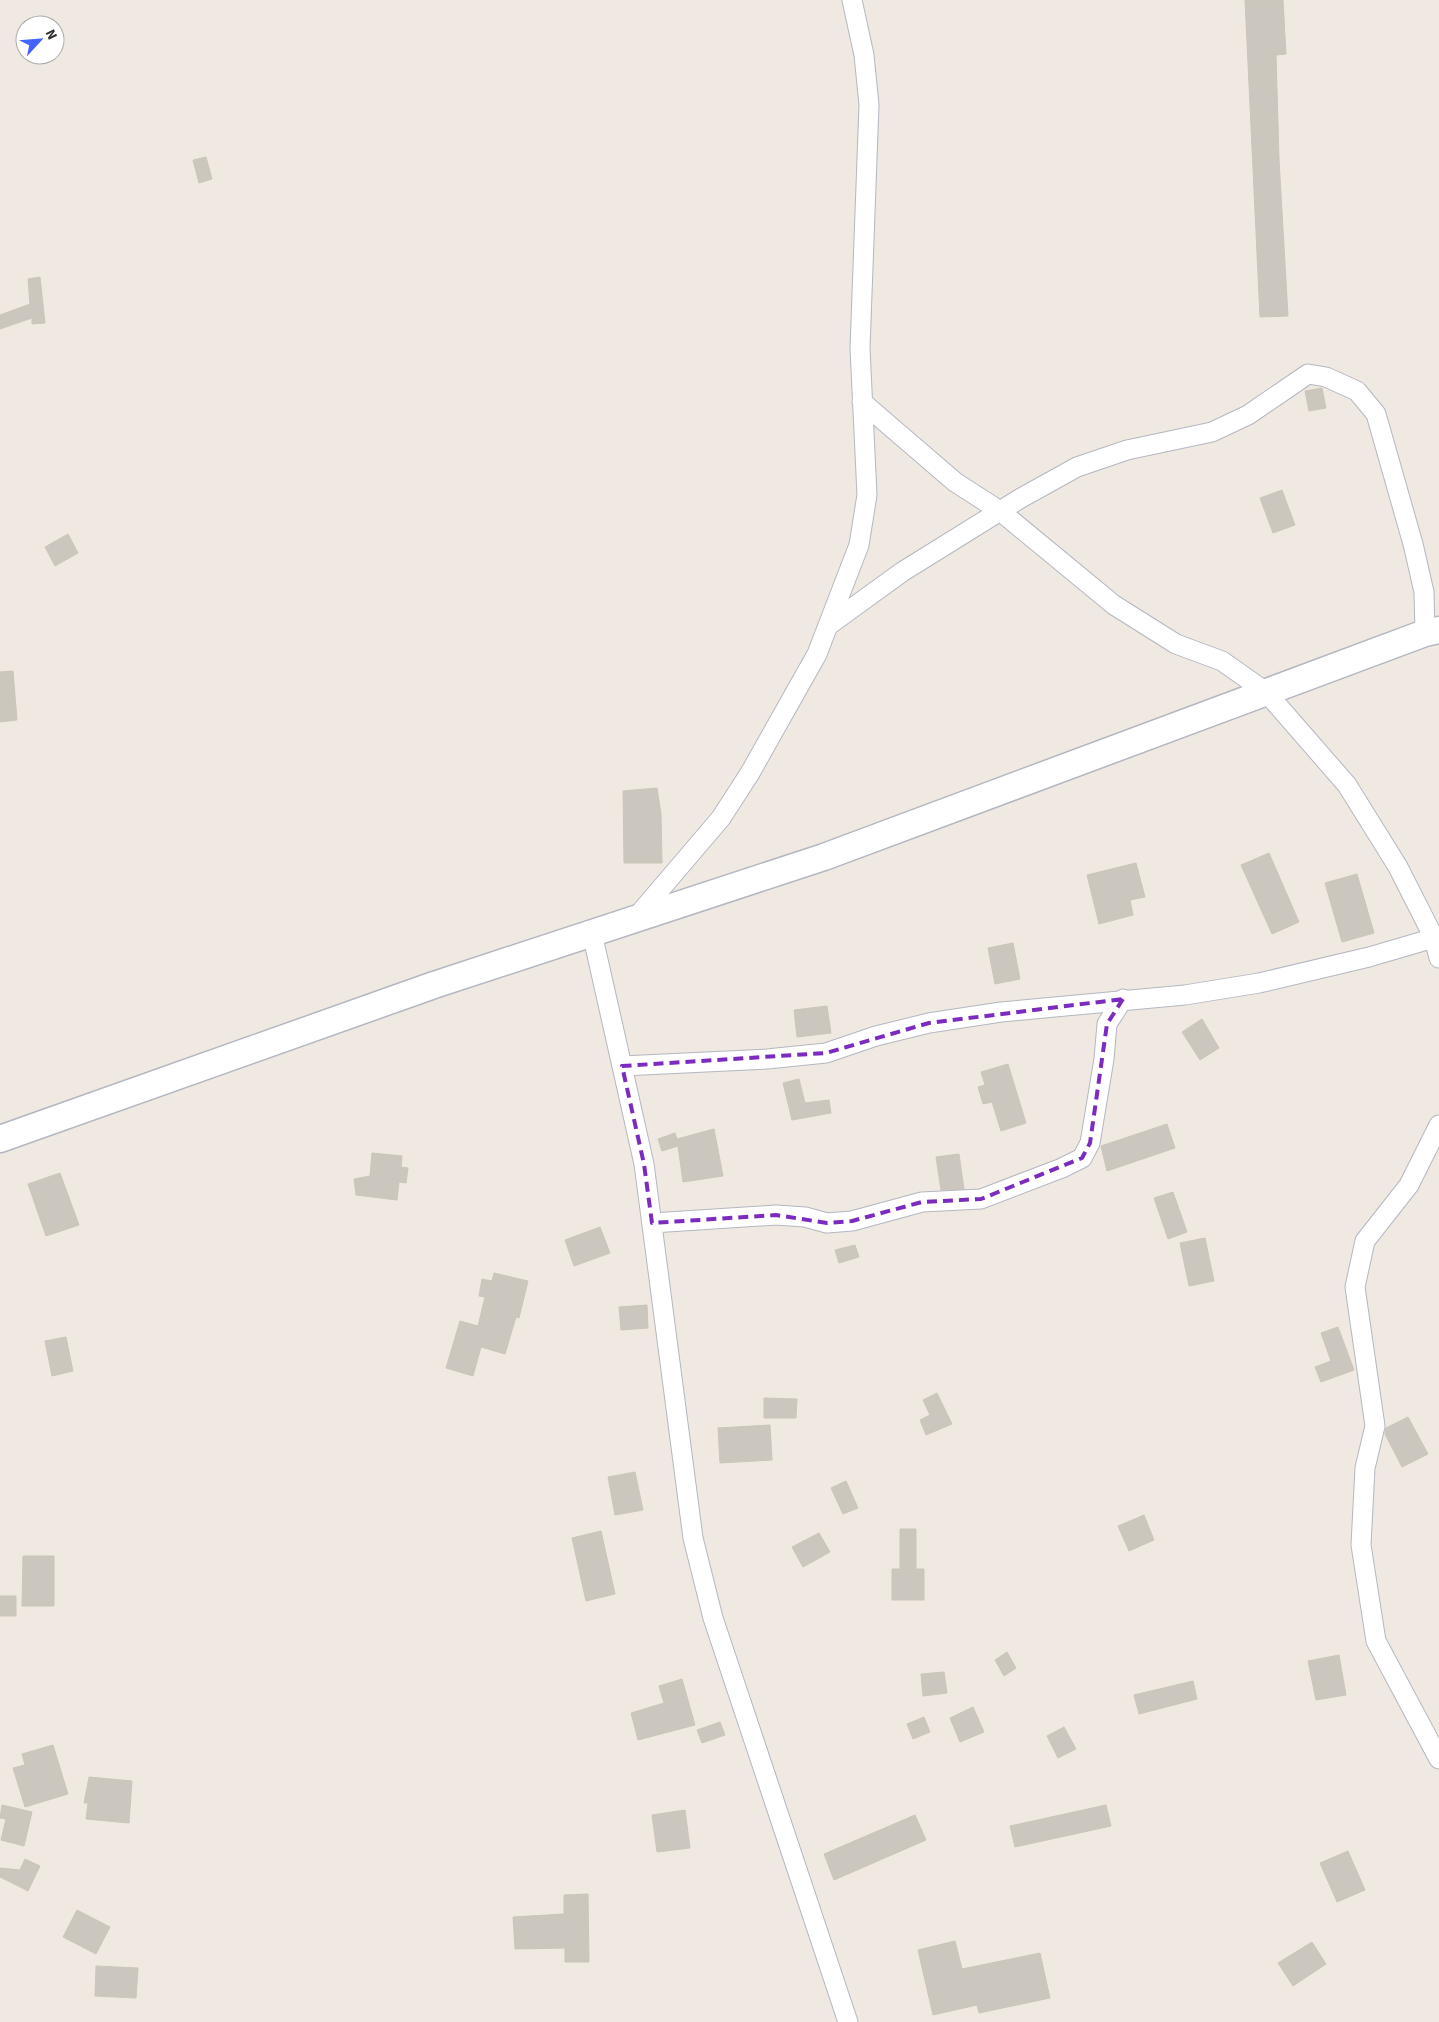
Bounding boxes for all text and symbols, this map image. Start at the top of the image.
north arrow [15,15,65,65]
text: N [40,26,62,43]

